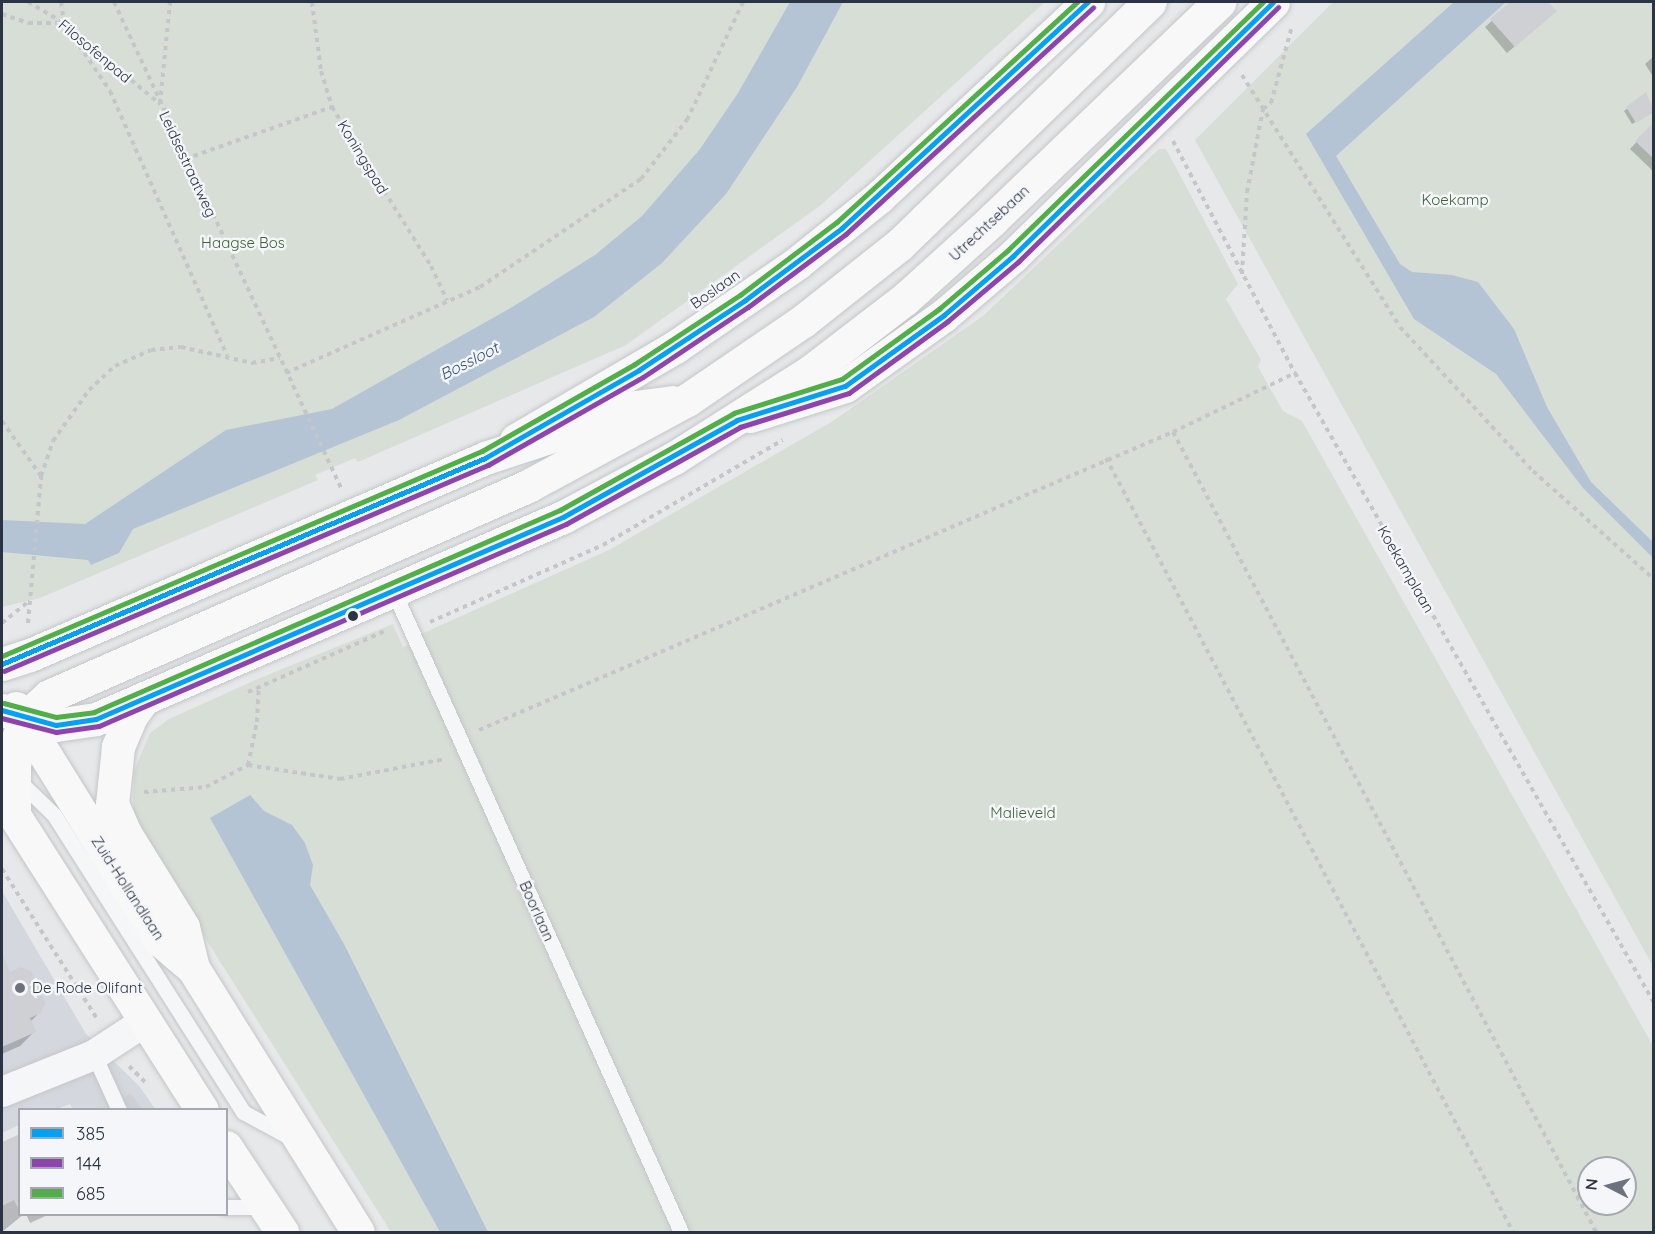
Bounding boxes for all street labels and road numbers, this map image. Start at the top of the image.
street label: Filosofenpad [55,15,135,87]
street label: Leidsestraatweg [156,108,220,220]
street label: Koningspad [334,117,392,197]
street label: Utrechtsebaan [945,181,1033,265]
street label: Boslaan [687,265,743,313]
street label: Koekamplaan [1374,522,1438,616]
street label: Zuid-Hollandlaan [88,833,168,943]
street label: Boorlaan [516,878,558,944]

